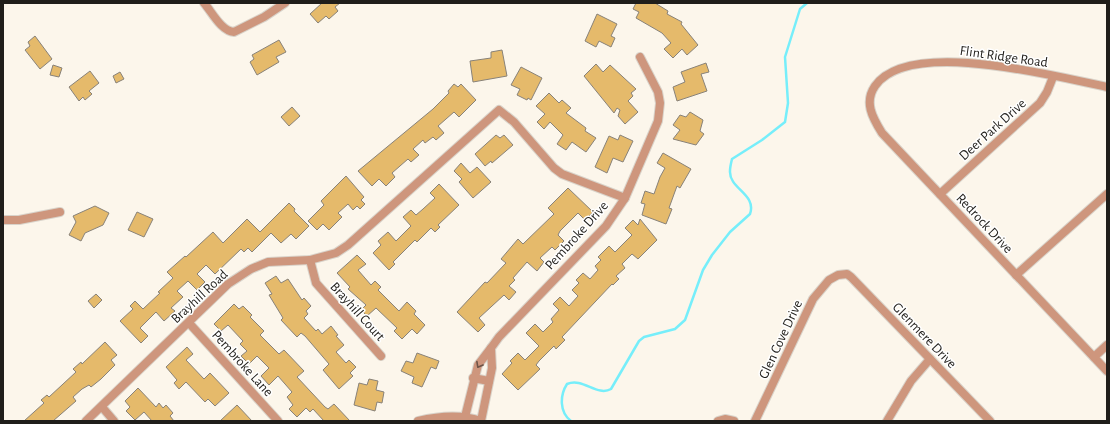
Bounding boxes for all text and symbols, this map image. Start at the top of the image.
street label: Flint Ridge Road [959,44,1049,70]
street label: Deer Park Drive [957,96,1029,163]
street label: Redrock Drive [953,191,1015,256]
street label: Pembroke Drive [542,199,611,273]
street label: Brayhill Road [169,267,231,326]
street label: Brayhill Court [327,280,387,344]
street label: Glen Cove Drive [757,298,805,381]
street label: Glenmere Drive [890,300,959,371]
street label: Pembroke Lane [209,328,275,399]
one-way arrow [477,361,484,368]

